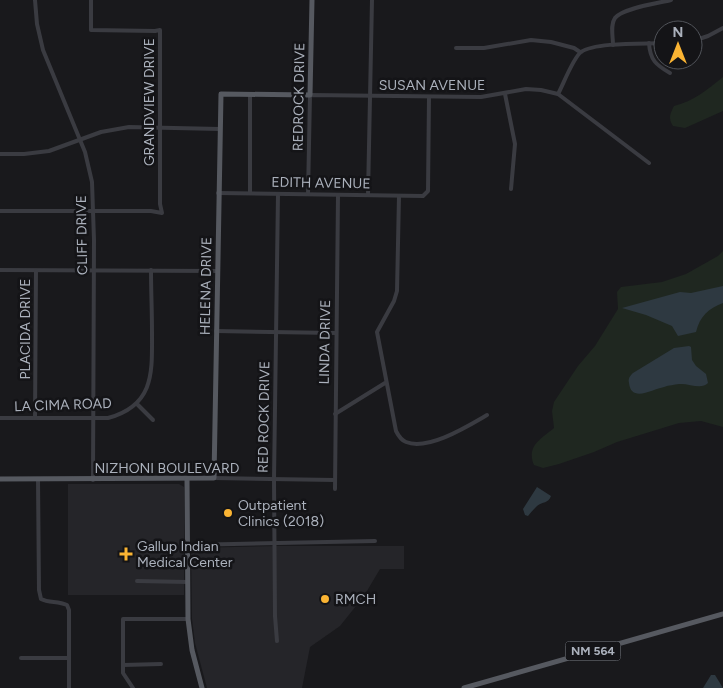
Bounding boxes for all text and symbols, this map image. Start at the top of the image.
north arrow [653,20,703,70]
text: N [673,24,683,41]
street label: GRANDVIEW DRIVE [141,38,158,166]
street label: REDROCK DRIVE [290,43,308,151]
street label: SUSAN AVENUE [379,77,485,94]
street label: EDITH AVENUE [271,174,371,192]
street label: CLIFF DRIVE [73,195,91,275]
street label: HELENA DRIVE [197,237,215,335]
street label: PLACIDA DRIVE [17,278,34,380]
street label: LINDA DRIVE [316,300,334,384]
street label: RED ROCK DRIVE [255,361,273,473]
street label: LA CIMA ROAD [14,395,112,415]
street label: NIZHONI BOULEVARD [95,460,239,477]
place label: Outpatient Clinics (2018) [238,497,324,530]
marker: Outpatient Clinics (2018) [222,507,234,519]
place label: Gallup Indian Medical Center [137,538,233,571]
marker: Gallup Indian Medical Center [119,547,133,561]
place label: RMCH [335,591,376,608]
marker: RMCH [319,593,331,605]
road number: NM 564 [566,641,620,660]

